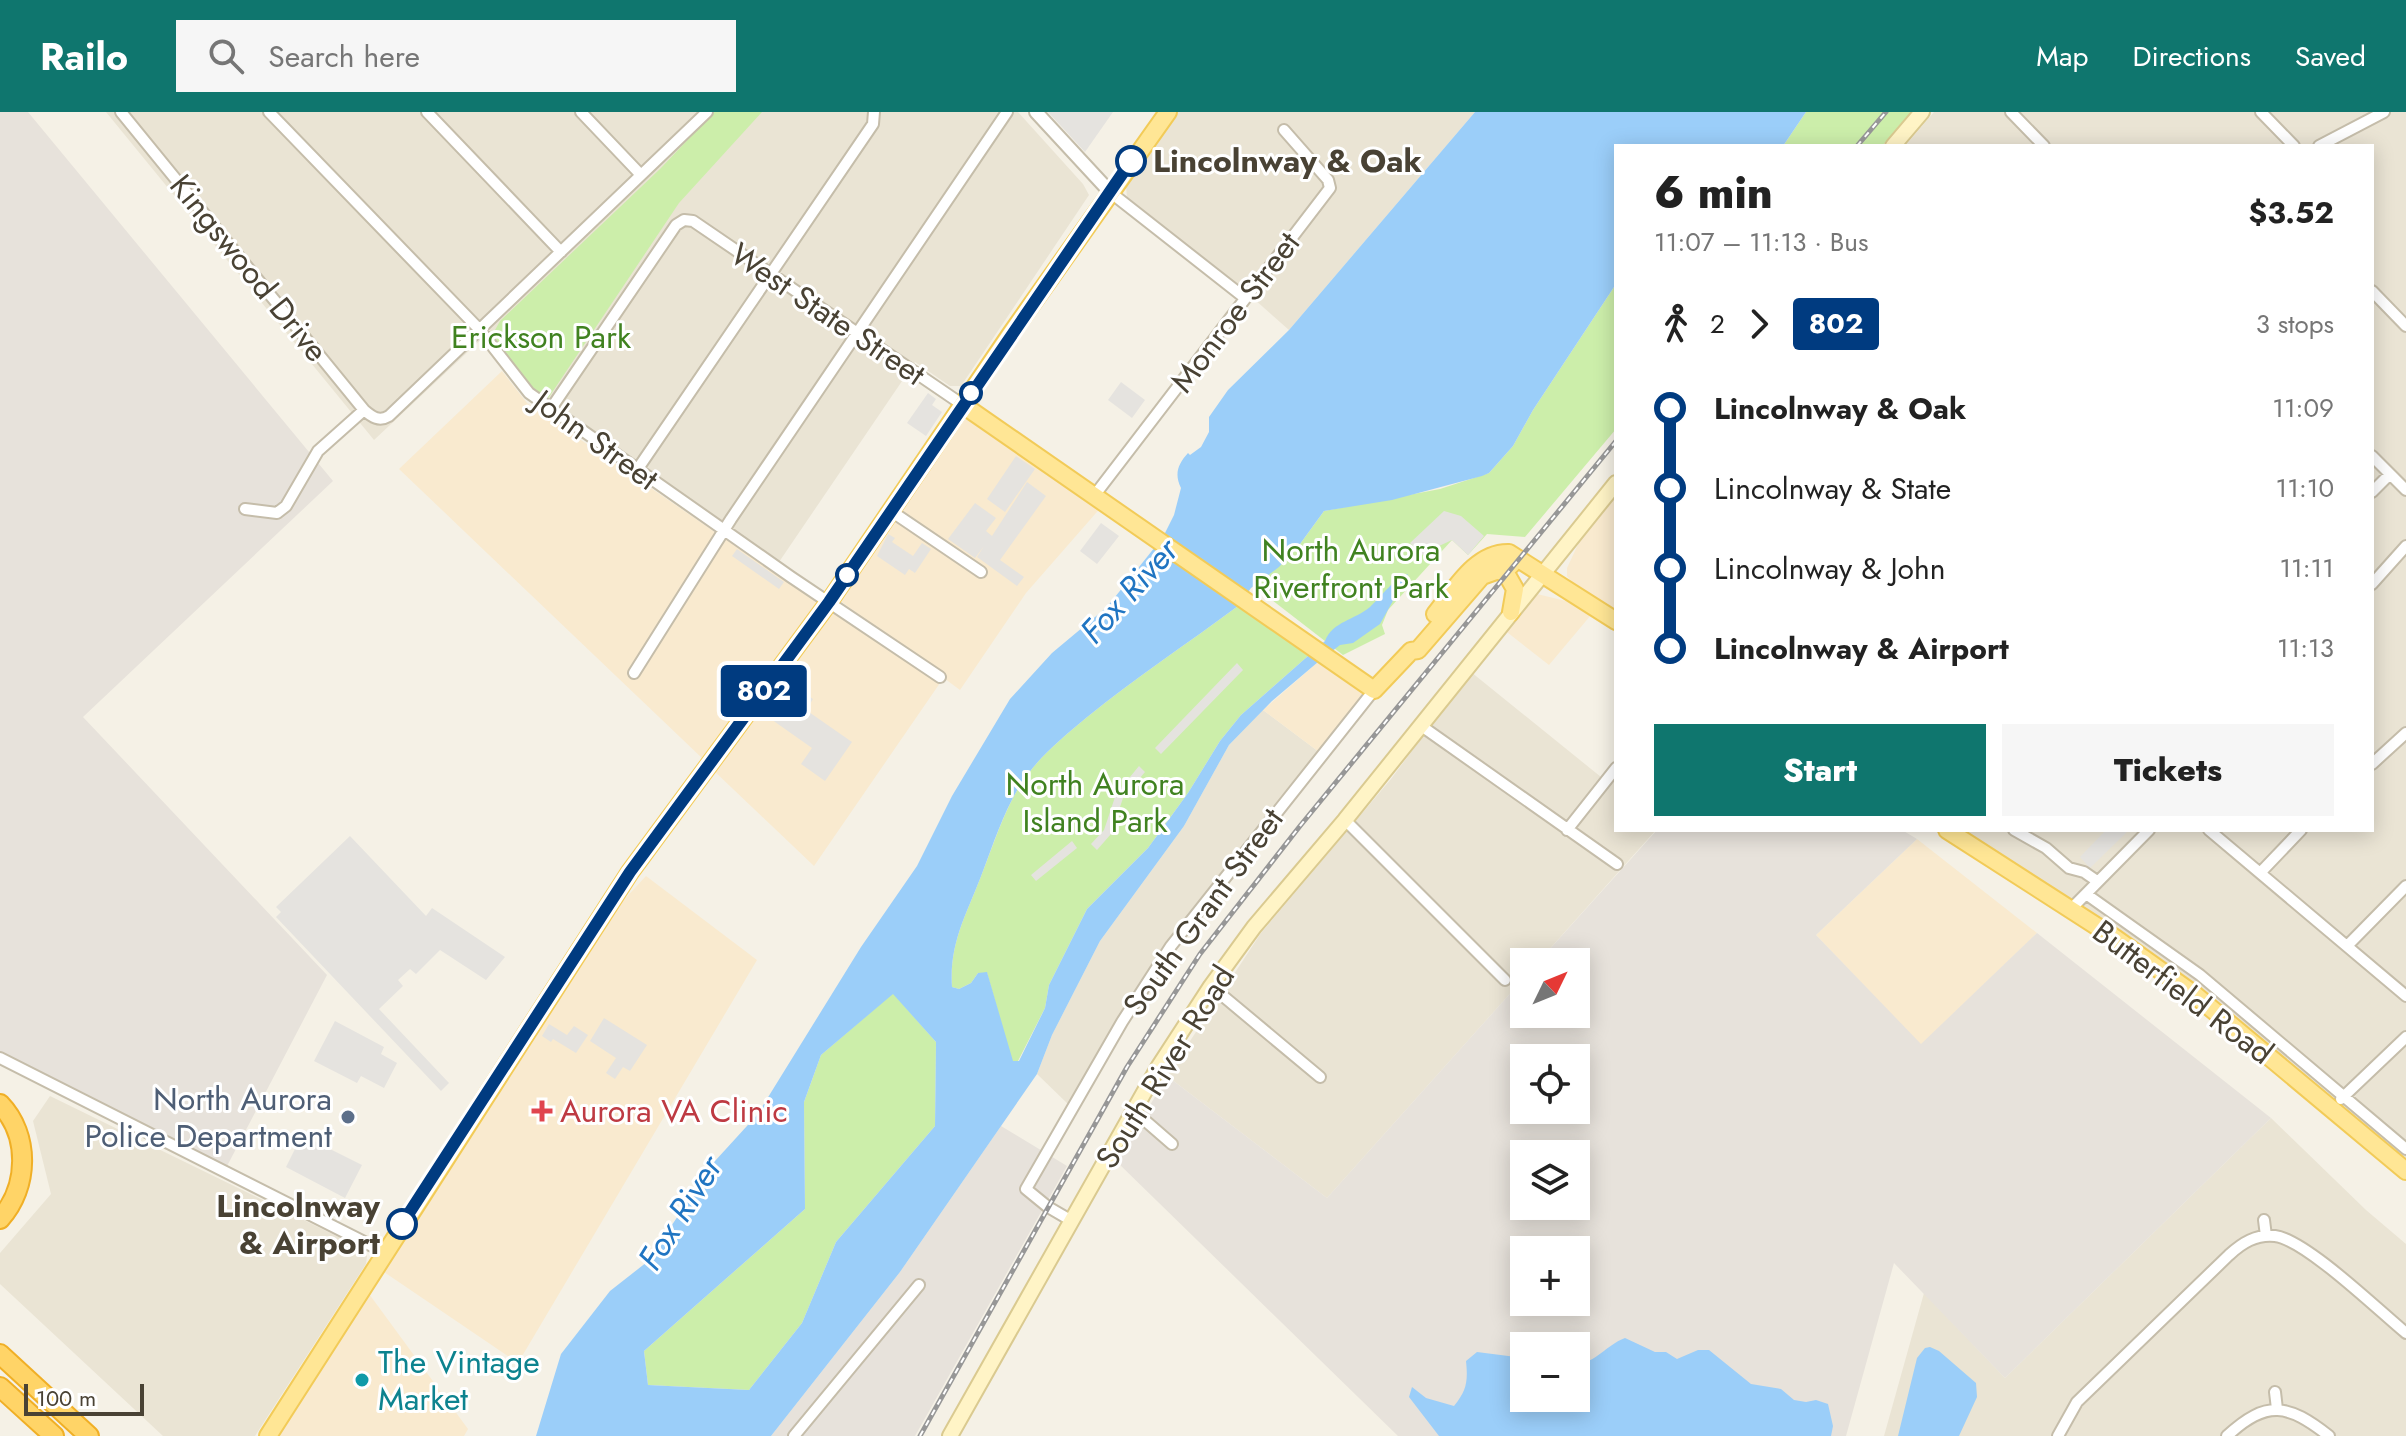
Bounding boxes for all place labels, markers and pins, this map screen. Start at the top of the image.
place label: Lincolnway & Oak [1153,138,1423,184]
marker: Lincolnway & Oak [1116,146,1146,176]
unlabelled marker [960,382,982,404]
unlabelled marker [836,564,858,586]
place label: North Aurora Police Department [84,1076,332,1159]
place label: Aurora VA Clinic [560,1088,788,1134]
marker: Aurora VA Clinic [531,1100,553,1122]
marker: North Aurora Police Department [339,1108,357,1126]
place label: Lincolnway & Airport [216,1183,381,1266]
marker: Lincolnway & Airport [387,1209,417,1239]
place label: The Vintage Market [378,1339,540,1422]
marker: The Vintage Market [353,1371,371,1389]

